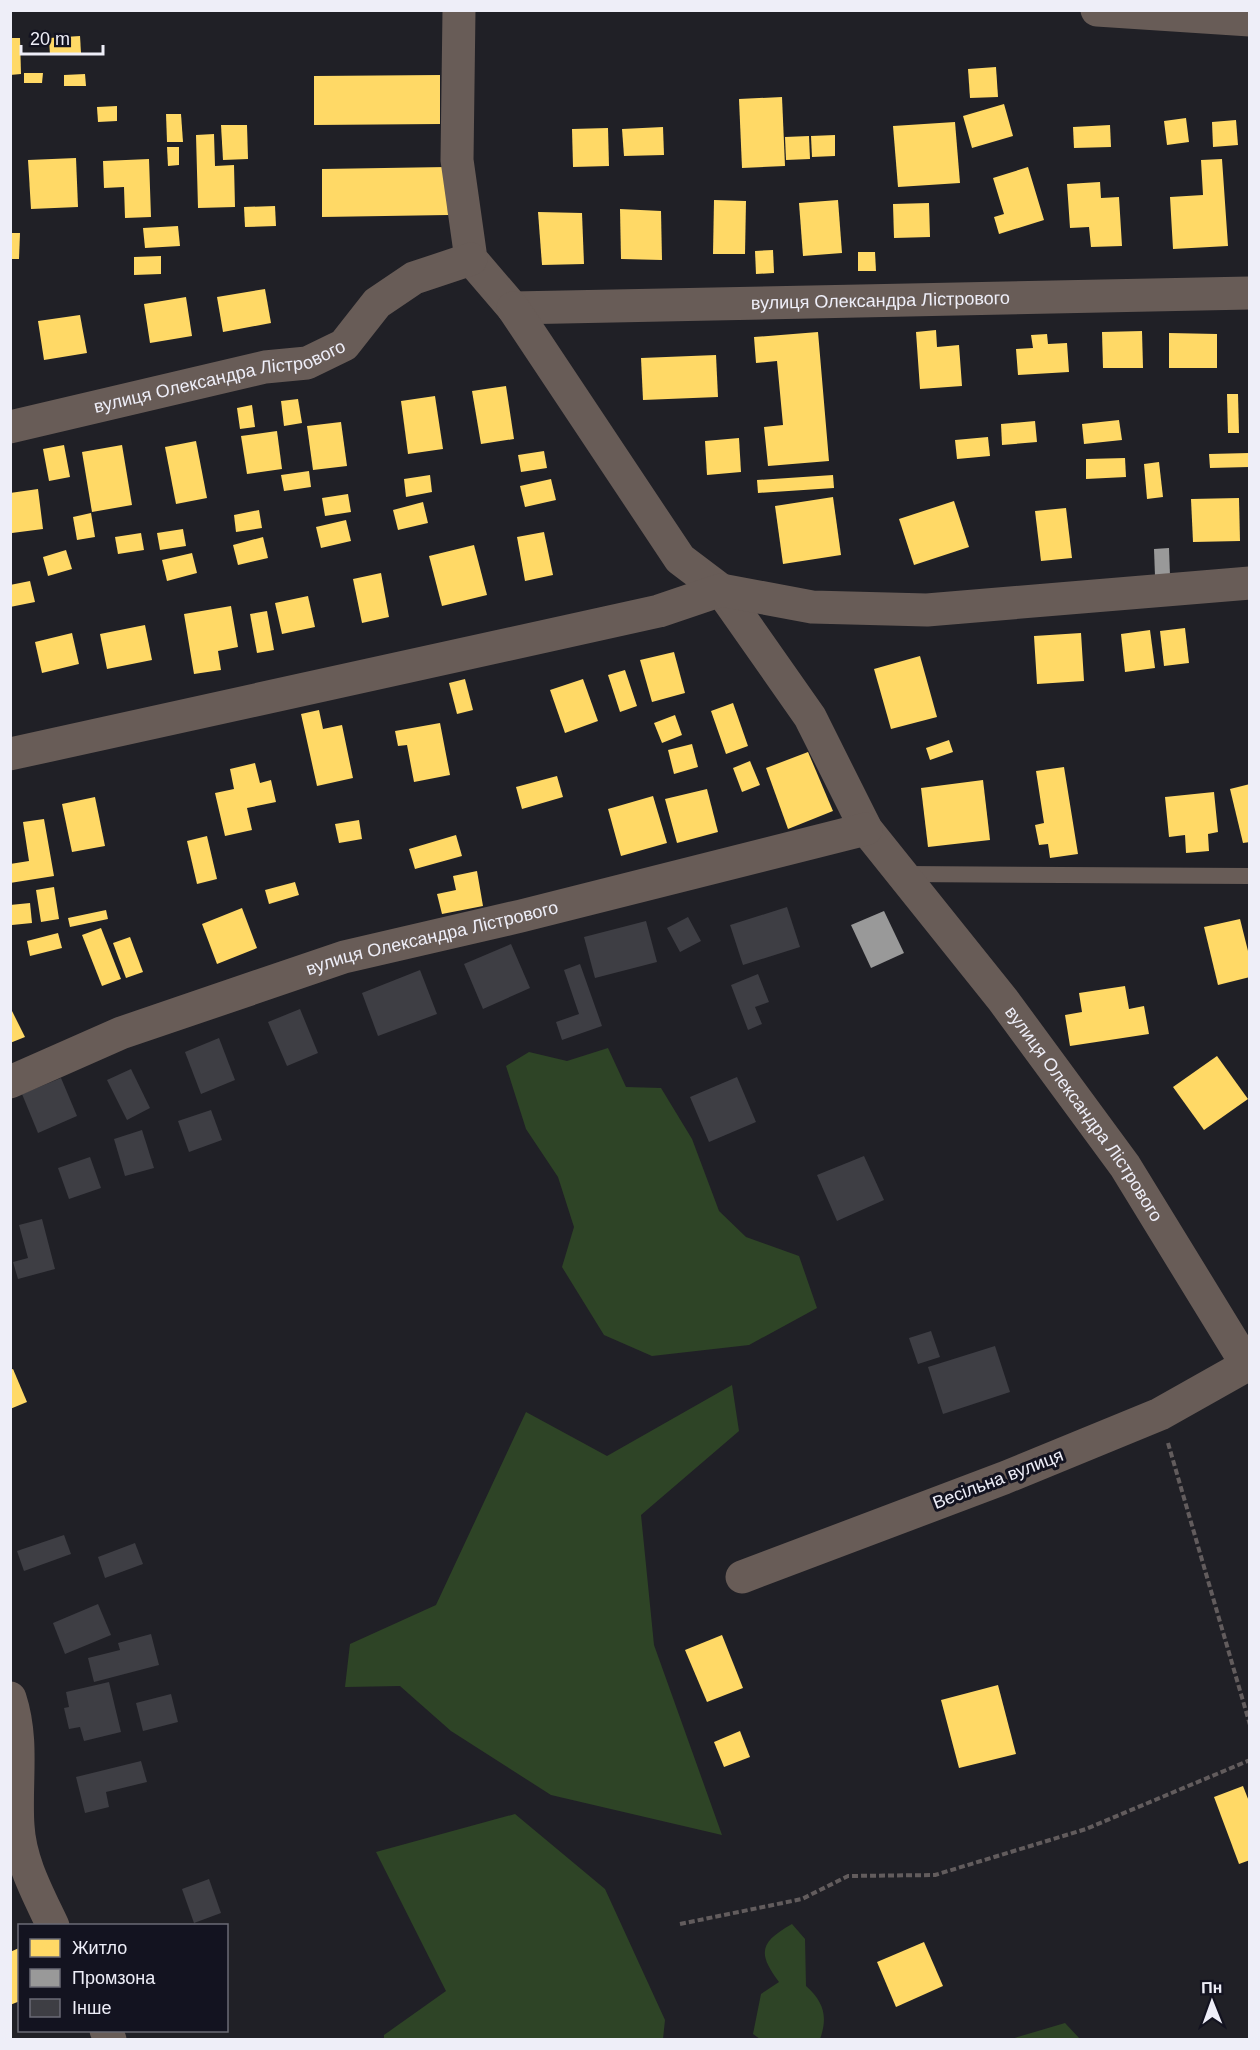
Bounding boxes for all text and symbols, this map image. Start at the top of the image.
scale bar [21,18,104,56]
text: 20 m [30,29,70,49]
street label: вулиця Олександра Лістрового [751,288,1010,313]
street label: вулиця Олександра Лістрового [92,336,349,417]
street label: вулиця Олександра Лістрового [303,897,560,979]
street label: вулиця Олександра Лістрового [1001,1002,1167,1225]
street label: Весільна вулиця [930,1445,1066,1513]
legend [18,1924,228,2032]
text: Житло [72,1938,127,1958]
text: Промзона [72,1968,156,1988]
north arrow [1182,1972,1242,2032]
text: Пн [1201,1979,1222,1996]
text: Інше [72,1998,111,2018]

